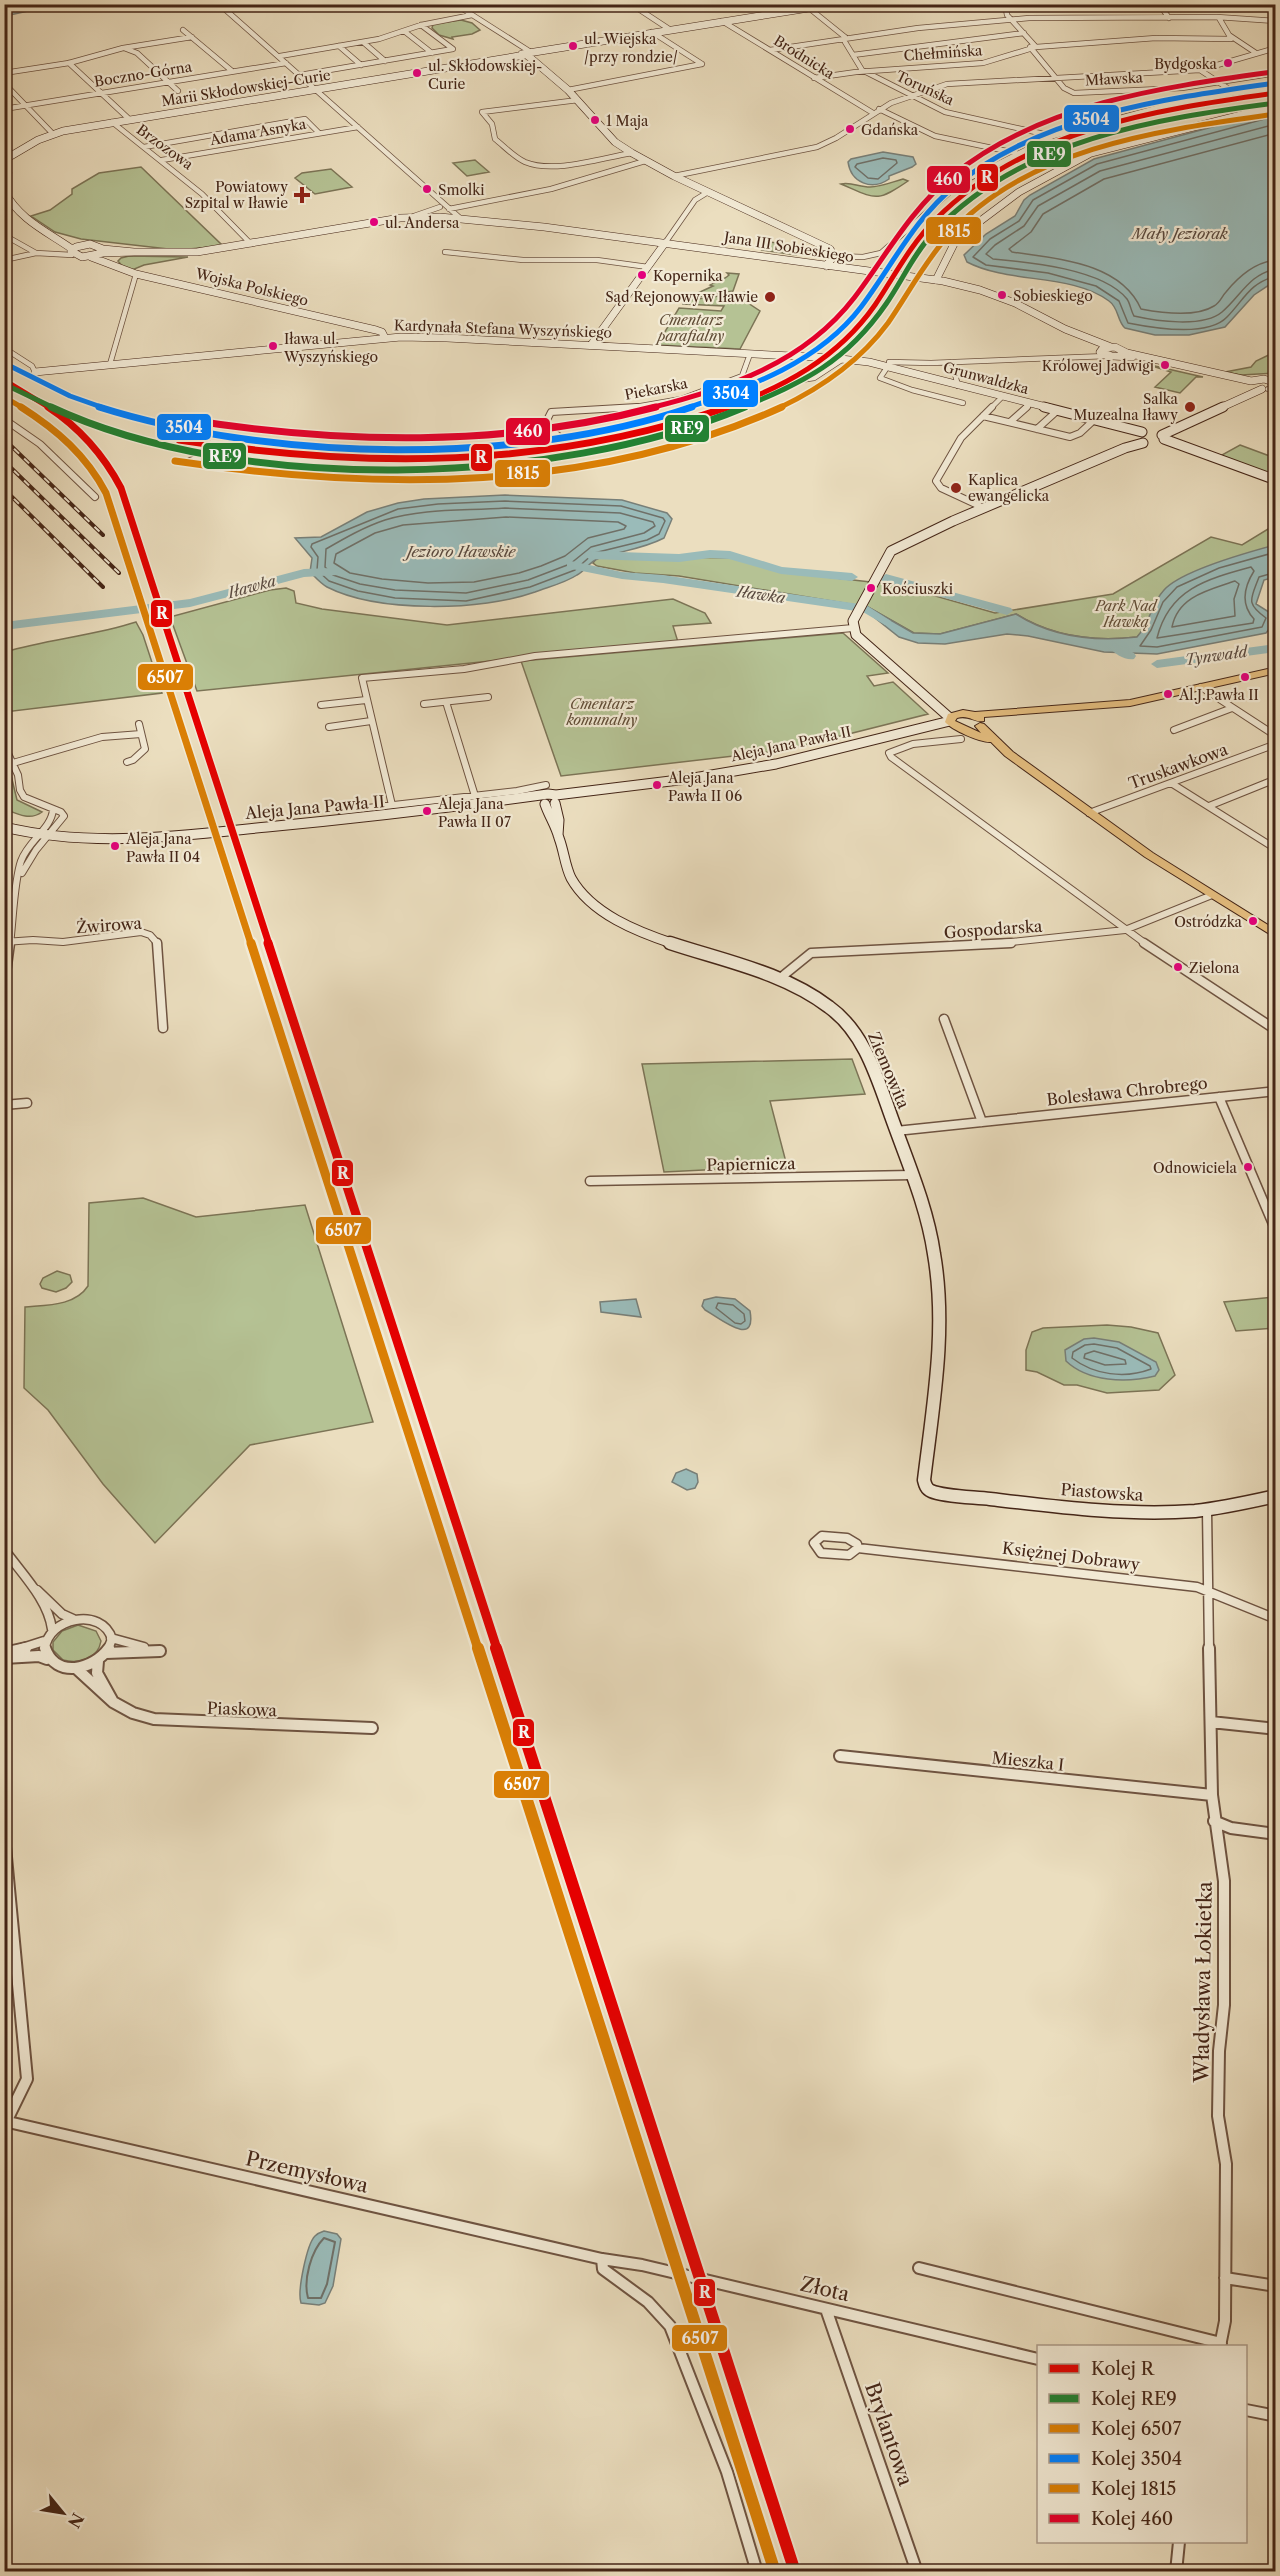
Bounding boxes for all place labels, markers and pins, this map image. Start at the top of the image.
place label: ul. Wiejska /przy rondzie/ [584,30,678,66]
marker: ul. Wiejska /przy rondzie/ [567,40,579,52]
place label: Bydgoska [1154,55,1218,73]
place label: ul. Skłodowskiej- Curie [428,57,542,93]
marker: Bydgoska [1222,57,1234,69]
marker: ul. Skłodowskiej- Curie [411,67,423,79]
place label: 1 Maja [606,112,649,130]
marker: 1 Maja [589,114,601,126]
place label: Gdańska [861,121,919,139]
marker: Gdańska [844,123,856,135]
place label: Powiatowy Szpital w Iławie [185,178,288,212]
place label: Smolki [438,181,485,199]
marker: Smolki [421,183,433,195]
marker: Powiatowy Szpital w Iławie [293,186,311,204]
place label: ul. Andersa [385,214,460,232]
marker: ul. Andersa [368,216,380,228]
place label: Kopernika [653,267,723,285]
marker: Kopernika [636,269,648,281]
place label: Sobieskiego [1013,287,1093,305]
place label: Sąd Rejonowy w Iławie [605,288,758,306]
marker: Sobieskiego [996,289,1008,301]
marker: Sąd Rejonowy w Iławie [763,290,777,304]
place label: Iława ul. Wyszyńskiego [283,330,378,366]
marker: Iława ul. Wyszyńskiego [267,340,279,352]
place label: Królowej Jadwigi [1042,357,1154,375]
marker: Królowej Jadwigi [1159,359,1171,371]
place label: Salka Muzealna Iławy [1073,390,1179,424]
marker: Salka Muzealna Iławy [1183,400,1197,414]
place label: Kaplica ewangelicka [968,471,1050,505]
marker: Kaplica ewangelicka [949,481,963,495]
place label: Kościuszki [882,580,953,598]
marker: Kościuszki [865,582,877,594]
unlabelled marker [1239,671,1251,683]
place label: Al.J.Pawła II [1178,686,1259,704]
marker: Al.J.Pawła II [1162,688,1174,700]
place label: Aleja Jana Pawła II 06 [667,769,742,805]
marker: Aleja Jana Pawła II 06 [651,779,663,791]
place label: Aleja Jana Pawła II 07 [437,795,511,831]
marker: Aleja Jana Pawła II 07 [421,805,433,817]
place label: Aleja Jana Pawła II 04 [125,830,200,866]
marker: Aleja Jana Pawła II 04 [109,840,121,852]
place label: Ostródzka [1174,913,1243,931]
marker: Ostródzka [1247,915,1259,927]
place label: Zielona [1189,959,1240,977]
marker: Zielona [1172,961,1184,973]
place label: Odnowiciela [1153,1159,1238,1177]
marker: Odnowiciela [1242,1161,1254,1173]

